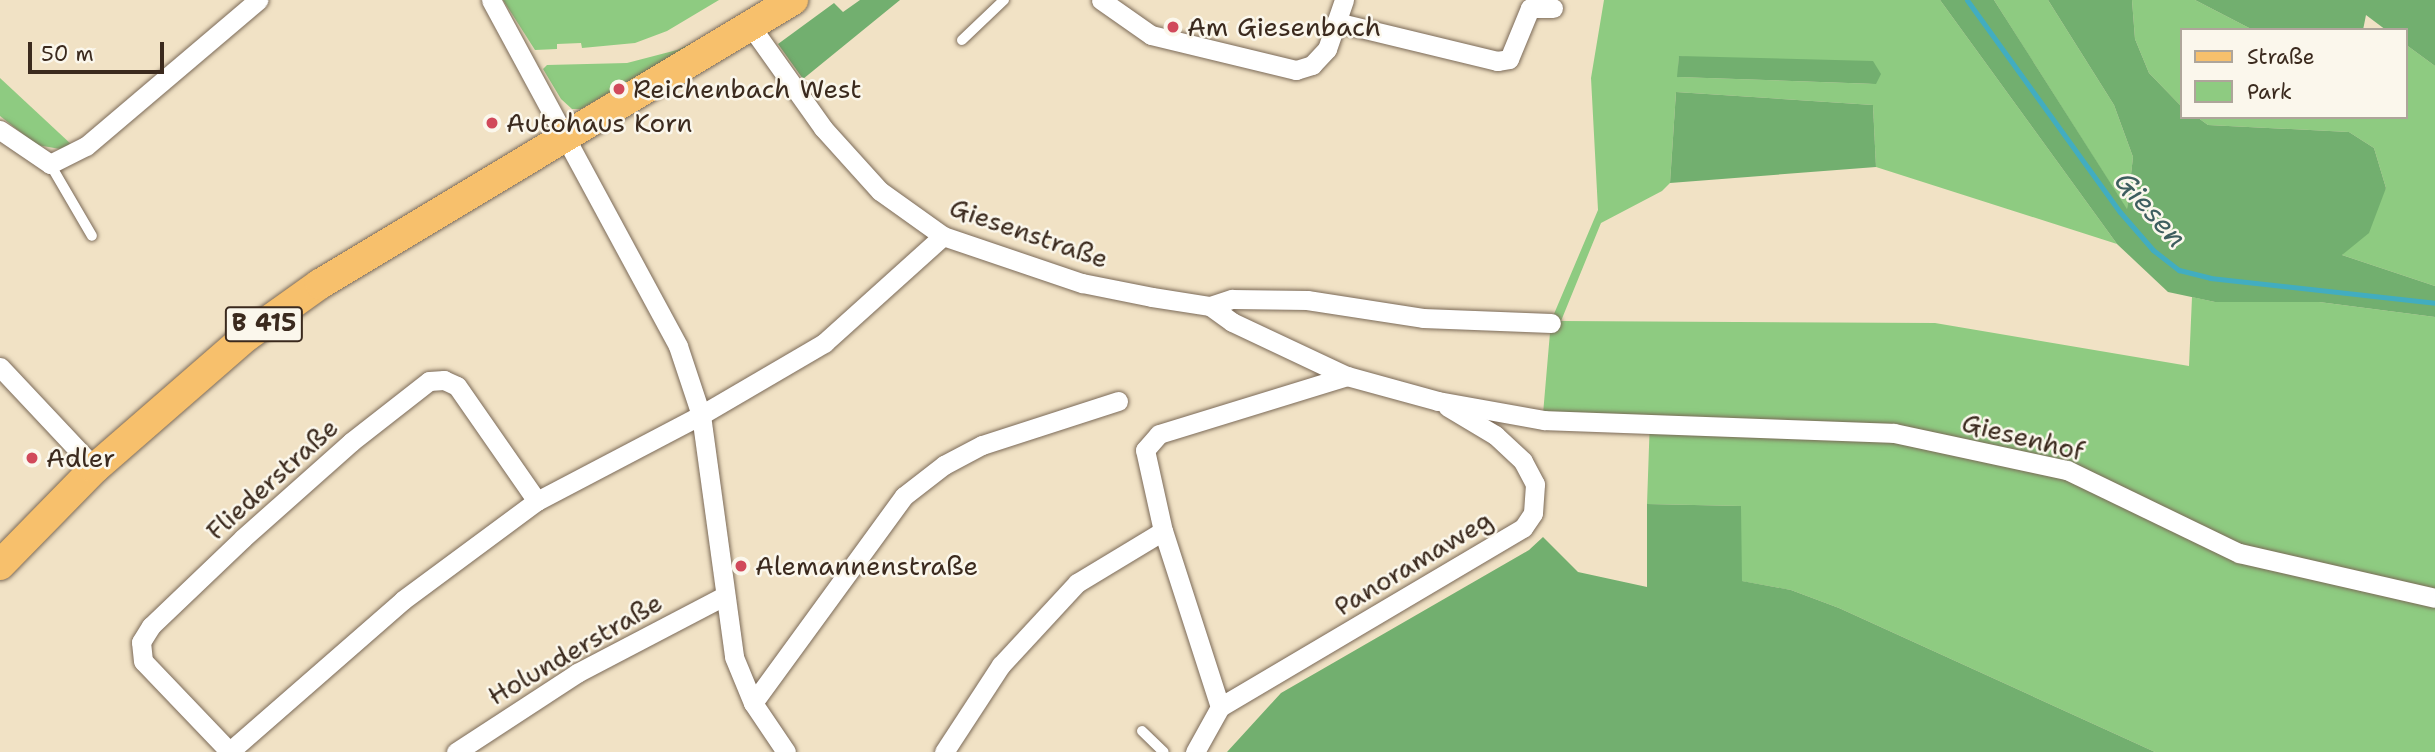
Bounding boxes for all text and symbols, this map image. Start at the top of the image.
place label: Am Giesenbach [1187,11,1381,43]
marker: Am Giesenbach [1165,19,1181,35]
scale bar [32,28,168,72]
legend [2180,28,2407,119]
text: 50 m [41,40,94,68]
text: Straße [2247,43,2315,71]
place label: Reichenbach West [633,73,862,105]
text: Park [2247,78,2292,106]
marker: Reichenbach West [611,81,627,97]
place label: Autohaus Korn [506,107,692,139]
marker: Autohaus Korn [484,115,500,131]
water label: Giesen [2108,164,2194,254]
street label: Giesenstraße [946,191,1112,275]
road number: B 415 [224,304,304,344]
street label: Giesenhof [1959,407,2087,467]
street label: Fliederstraße [200,412,344,546]
place label: Adler [46,442,115,474]
marker: Adler [24,450,40,466]
street label: Panoramaweg [1328,504,1498,622]
place label: Alemannenstraße [755,550,978,582]
marker: Alemannenstraße [733,558,749,574]
street label: Holunderstraße [482,586,668,712]

